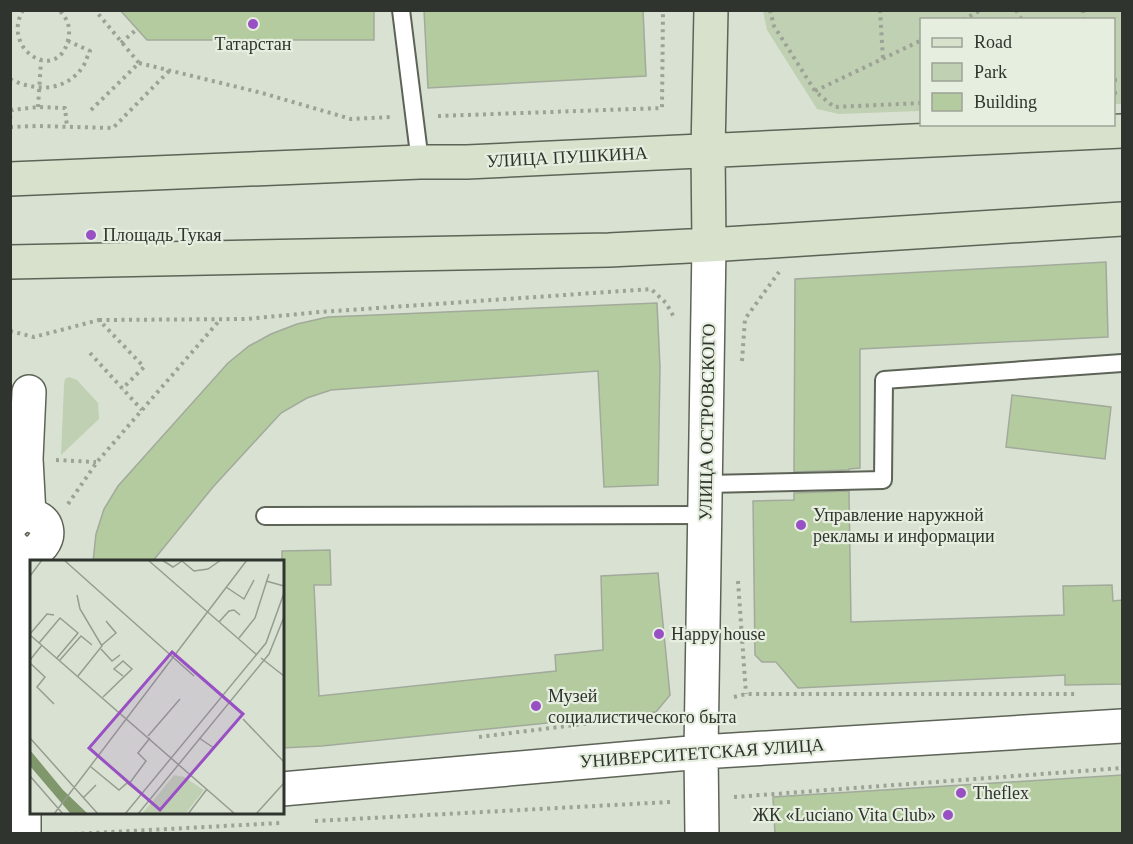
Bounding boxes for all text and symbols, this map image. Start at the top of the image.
marker: Татарстан [246,17,260,31]
legend [920,18,1115,126]
text: Road [974,32,1012,52]
place label: Татарстан [215,34,292,54]
text: Park [974,62,1007,82]
text: Building [974,92,1037,112]
street label: УЛИЦА ПУШКИНА [486,143,648,171]
place label: Площадь Тукая [103,225,222,245]
marker: Площадь Тукая [84,228,98,242]
street label: УЛИЦА ОСТРОВСКОГО [695,323,719,521]
place label: Управление наружной рекламы и информации [813,505,995,546]
marker: Управление наружной рекламы и информации [794,518,808,532]
inset map [30,560,284,814]
place label: Happy house [671,624,765,644]
marker: Happy house [652,627,666,641]
place label: Музей социалистического быта [548,686,737,727]
marker: Музей социалистического быта [529,699,543,713]
street label: УНИВЕРСИТЕТСКАЯ УЛИЦА [579,734,825,772]
place label: Theflex [973,783,1029,803]
marker: Theflex [954,786,968,800]
place label: ЖК «Luciano Vita Club» [753,805,936,825]
marker: ЖК «Luciano Vita Club» [941,808,955,822]

